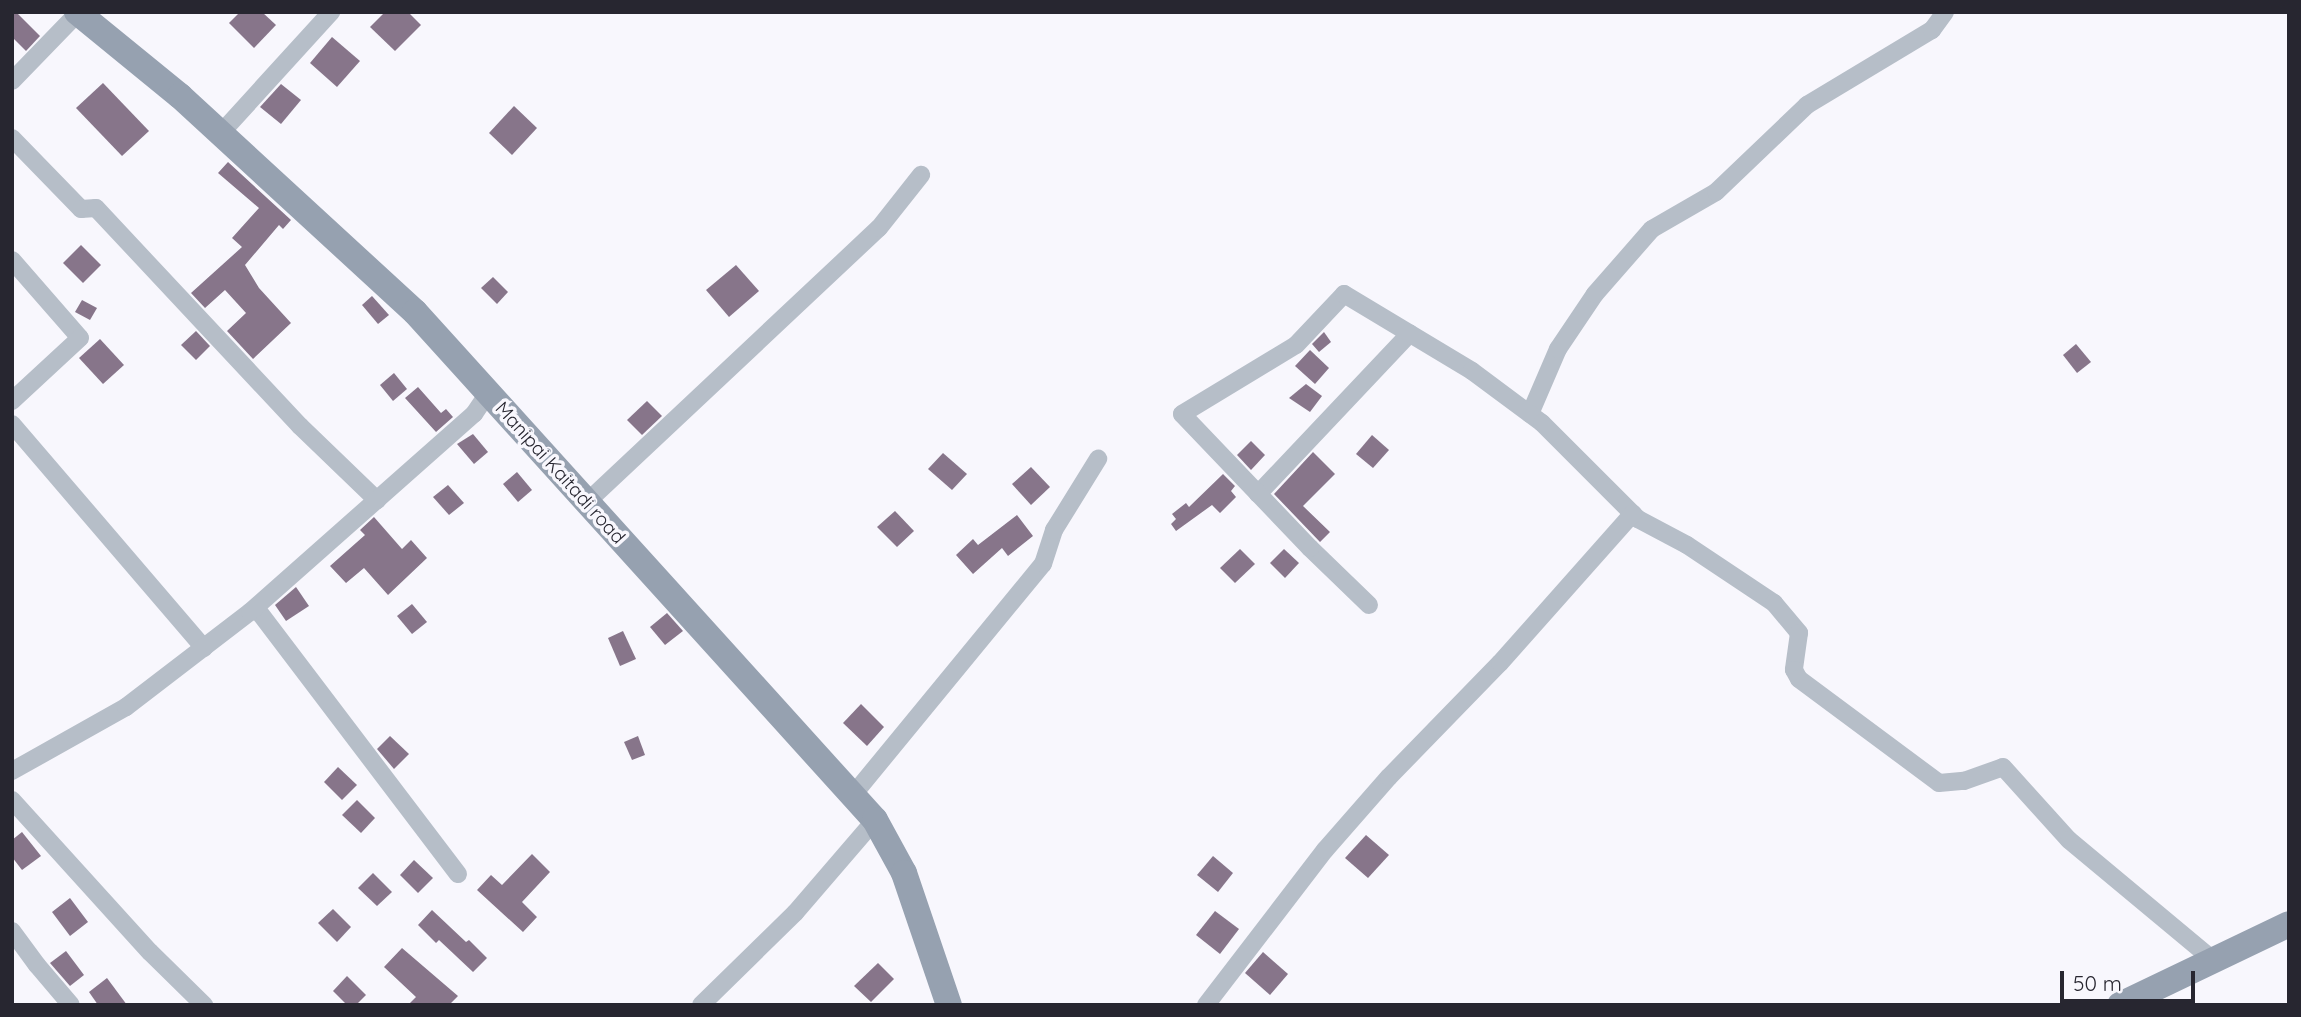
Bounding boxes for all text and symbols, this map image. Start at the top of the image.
street label: Manipai Kaitadi road [490,397,630,549]
scale bar [2063,958,2198,1002]
text: 50 m [2073,970,2122,996]

